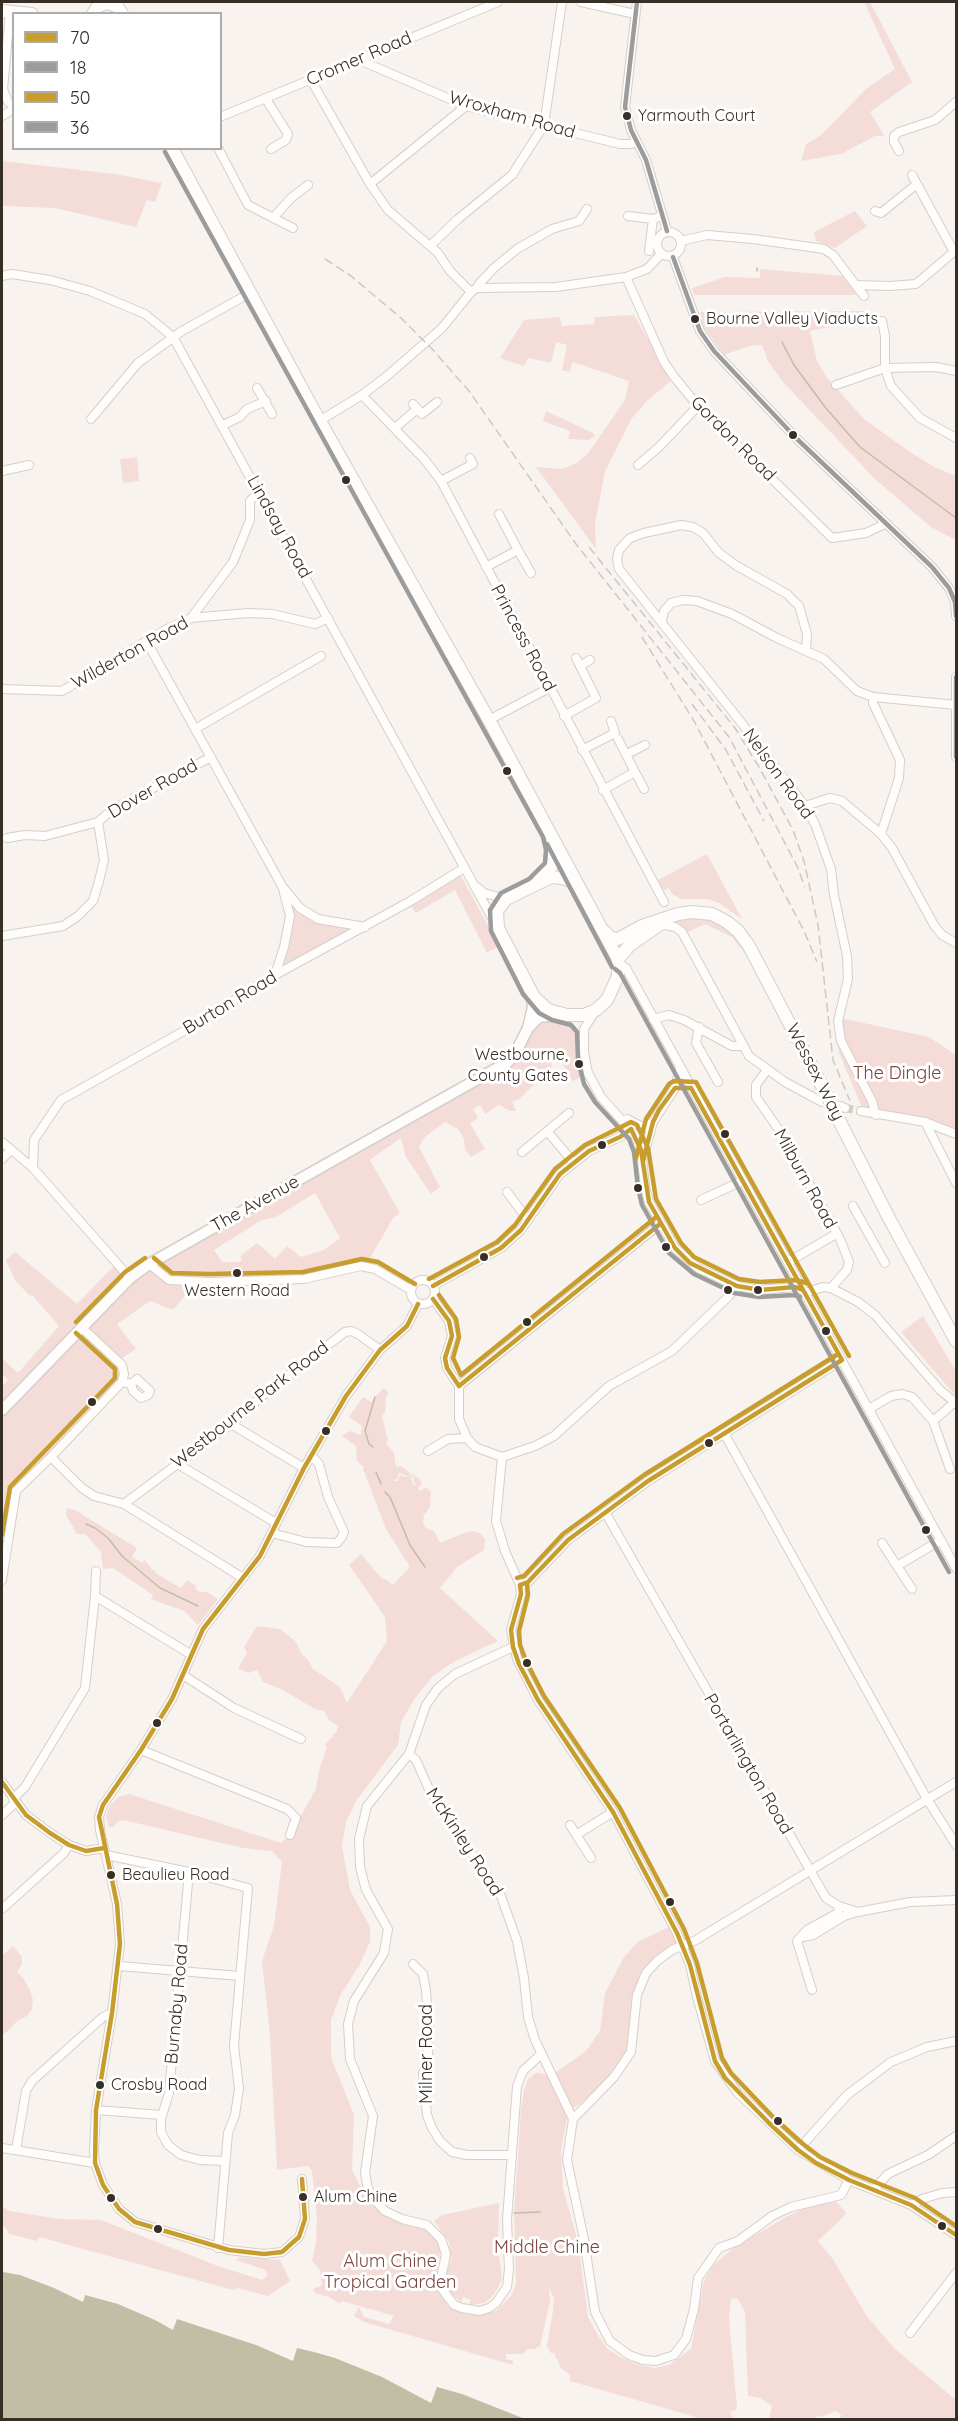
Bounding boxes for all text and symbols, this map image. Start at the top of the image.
legend [12,12,222,150]
text: 70 [70,26,90,49]
street label: Cromer Road [303,27,415,91]
text: 18 [70,56,86,79]
text: 50 [70,86,91,109]
street label: Wroxham Road [446,87,578,143]
place label: Yarmouth Court [638,106,755,126]
marker: Yarmouth Court [621,110,633,122]
text: 36 [70,116,89,139]
place label: Bourne Valley Viaducts [706,309,878,329]
marker: Bourne Valley Viaducts [689,313,701,325]
street label: Gordon Road [686,392,780,486]
unlabelled marker [787,429,799,441]
street label: Lindsay Road [242,472,316,582]
unlabelled marker [340,474,352,486]
street label: Princess Road [486,581,560,695]
street label: Wilderton Road [68,612,192,694]
street label: Nelson Road [738,724,818,824]
street label: Dover Road [104,755,202,823]
unlabelled marker [501,765,513,777]
street label: Burton Road [179,967,281,1039]
street label: Wessex Way [781,1020,849,1124]
place label: Westbourne, County Gates [468,1045,568,1083]
marker: Westbourne, County Gates [573,1058,585,1070]
park label: The Dingle [853,1063,941,1085]
street label: Milburn Road [769,1125,841,1233]
unlabelled marker [719,1128,731,1140]
unlabelled marker [596,1139,608,1151]
street label: The Avenue [207,1171,303,1237]
unlabelled marker [632,1182,644,1194]
unlabelled marker [660,1241,672,1253]
unlabelled marker [478,1251,490,1263]
marker: Western Road [231,1267,243,1279]
place label: Western Road [184,1281,290,1301]
unlabelled marker [722,1284,734,1296]
unlabelled marker [752,1284,764,1296]
unlabelled marker [521,1316,533,1328]
unlabelled marker [820,1325,832,1337]
street label: Westbourne Park Road [167,1337,333,1473]
unlabelled marker [86,1396,98,1408]
unlabelled marker [320,1425,332,1437]
unlabelled marker [703,1437,715,1449]
unlabelled marker [920,1524,932,1536]
unlabelled marker [521,1657,533,1669]
street label: Portarlington Road [699,1690,797,1838]
unlabelled marker [151,1717,163,1729]
street label: McKinley Road [421,1784,507,1900]
place label: Beaulieu Road [122,1865,229,1885]
marker: Beaulieu Road [105,1869,117,1881]
unlabelled marker [664,1896,676,1908]
street label: Burnaby Road [161,1943,193,2065]
street label: Milner Road [416,2004,438,2104]
place label: Crosby Road [111,2075,207,2095]
marker: Crosby Road [94,2079,106,2091]
unlabelled marker [772,2115,784,2127]
place label: Alum Chine [314,2187,397,2207]
marker: Alum Chine [297,2191,309,2203]
unlabelled marker [105,2192,117,2204]
unlabelled marker [936,2220,948,2232]
unlabelled marker [152,2223,164,2235]
park label: Middle Chine [494,2237,600,2259]
park label: Alum Chine Tropical Garden [324,2251,456,2294]

